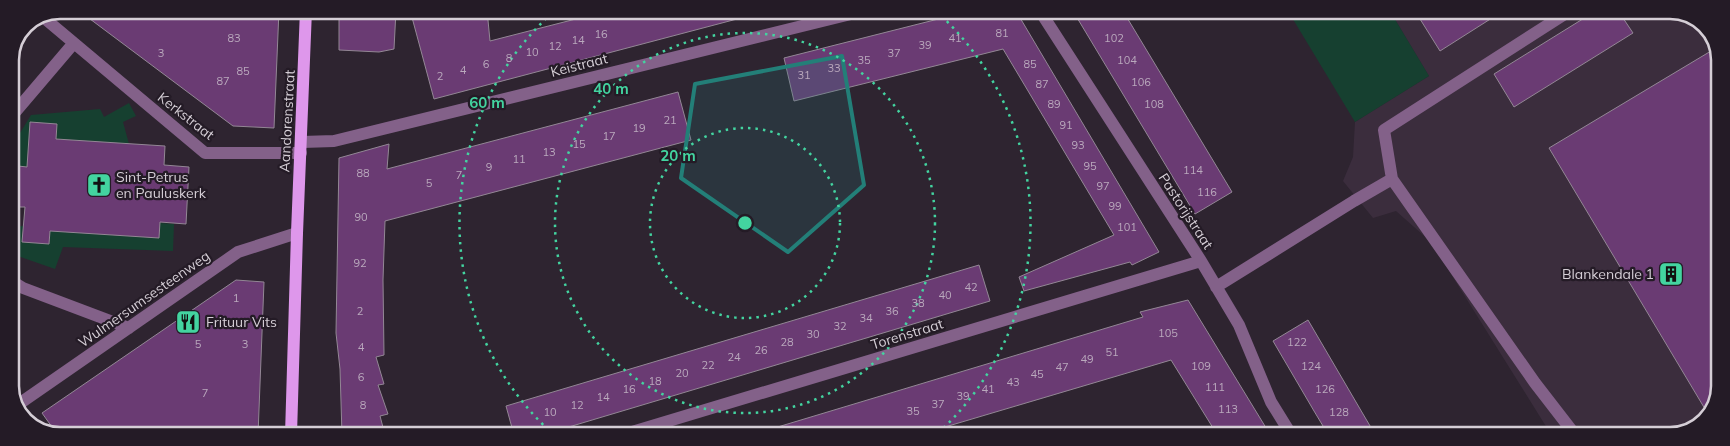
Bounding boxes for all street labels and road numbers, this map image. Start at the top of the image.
street label: Keistraat [549,49,609,81]
street label: Aandorenstraat [275,69,299,173]
street label: Kerkstraat [154,88,218,144]
street label: Pastorijstraat [1155,170,1217,253]
street label: Wulmersumsesteenweg [75,247,213,351]
street label: Torenstraat [869,314,945,354]

